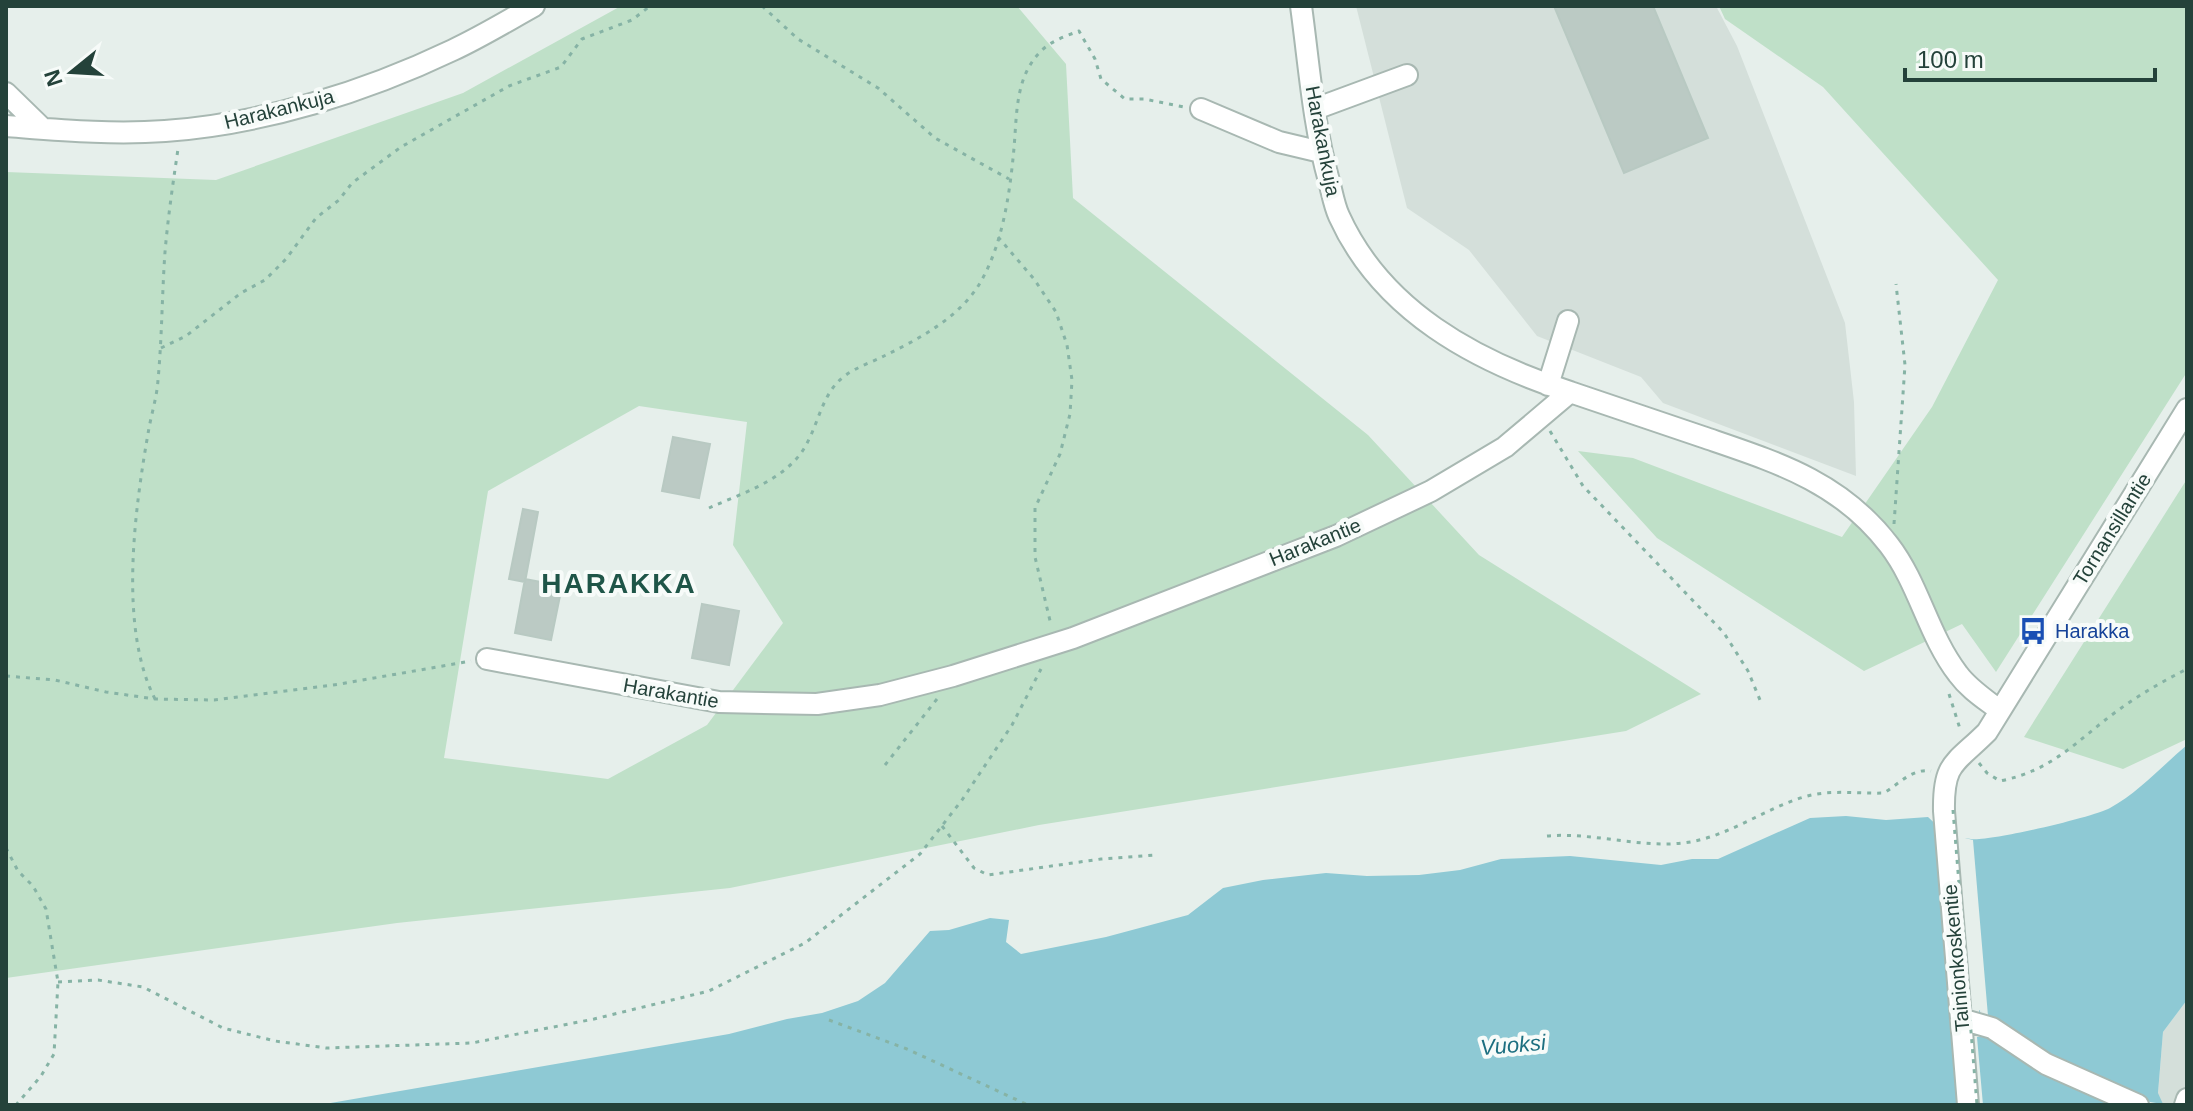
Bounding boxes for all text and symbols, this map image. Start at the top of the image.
north arrow [32,32,112,112]
scale bar [1905,32,2155,82]
text: 100 m [1917,46,1984,73]
text: N [39,67,68,89]
street label: Harakankuja [1301,84,1345,199]
street label: Harakankuja [222,85,337,133]
street label: Tornansillantie [2069,469,2155,589]
street label: Harakantie [1266,514,1364,570]
district label: HARAKKA [541,568,697,599]
bus stop icon: Harakka [2018,616,2048,646]
place label: Harakka [2055,620,2130,642]
street label: Harakantie [621,674,721,712]
street label: Tainionkoskentie [1939,883,1973,1033]
water label: Vuoksi [1479,1030,1548,1060]

